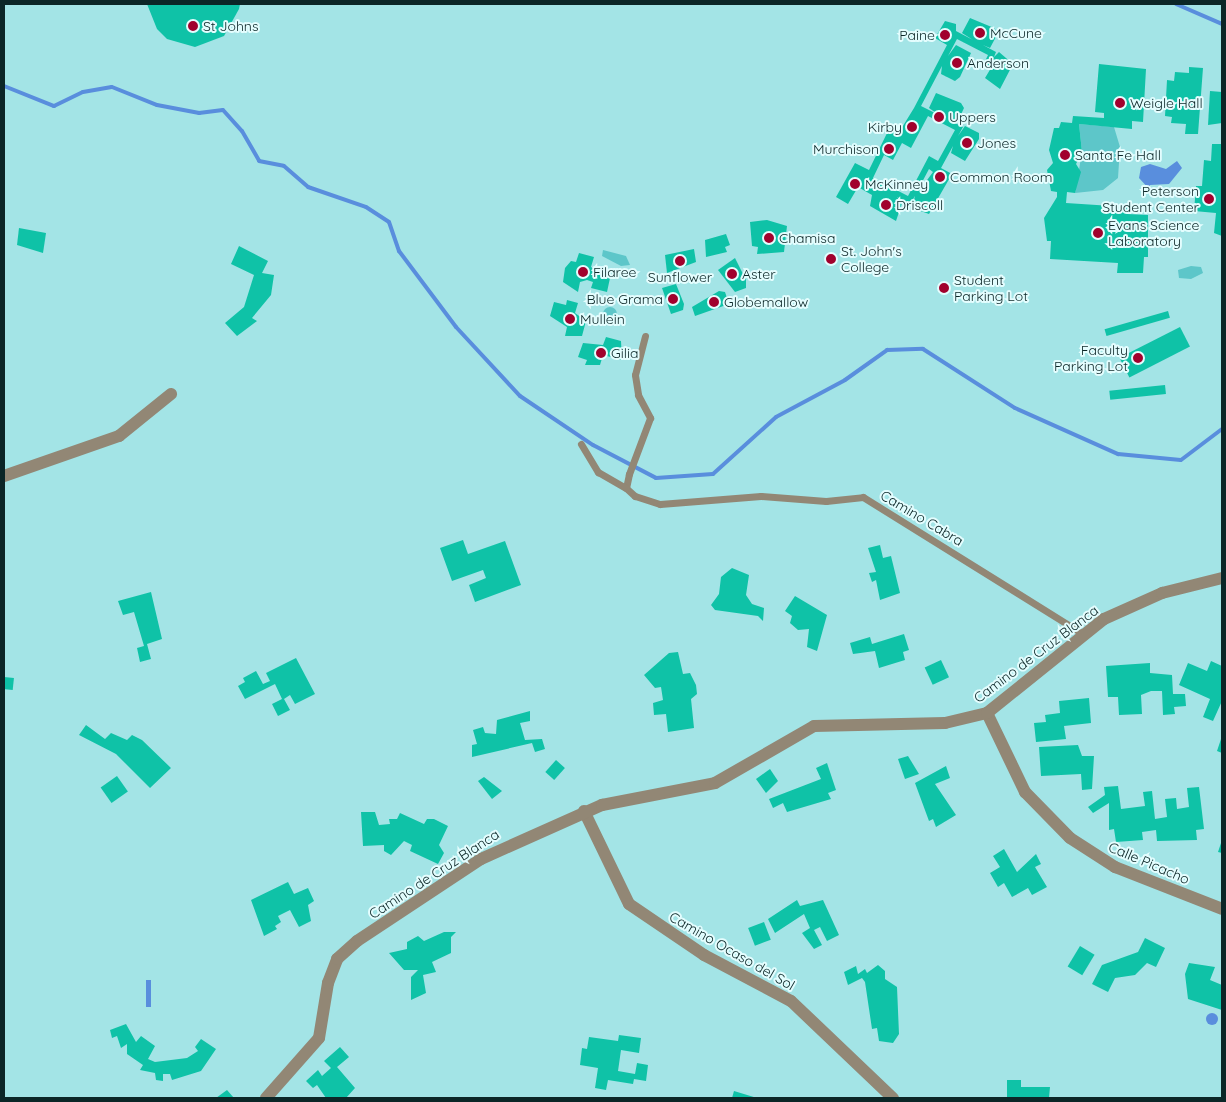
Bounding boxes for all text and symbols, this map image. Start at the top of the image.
place label: St Johns [203,18,259,34]
marker: St Johns [187,20,199,32]
place label: McCune [990,25,1042,41]
place label: Paine [899,27,935,43]
marker: McCune [974,27,986,39]
marker: Paine [939,29,951,41]
place label: Anderson [967,55,1029,71]
marker: Anderson [951,57,963,69]
place label: Weigle Hall [1130,95,1203,111]
marker: Weigle Hall [1114,97,1126,109]
place label: Uppers [949,109,996,125]
marker: Uppers [933,111,945,123]
place label: Kirby [868,119,902,135]
marker: Kirby [906,121,918,133]
place label: Jones [977,135,1016,151]
marker: Jones [961,137,973,149]
place label: Murchison [813,141,879,157]
marker: Murchison [883,143,895,155]
place label: Santa Fe Hall [1075,147,1161,163]
marker: Santa Fe Hall [1059,149,1071,161]
place label: Common Room [950,169,1052,185]
marker: Common Room [934,171,946,183]
place label: McKinney [865,176,928,192]
marker: McKinney [849,178,861,190]
place label: Peterson Student Center [1102,183,1199,216]
marker: Peterson Student Center [1203,193,1215,205]
place label: Driscoll [896,197,943,213]
marker: Driscoll [880,199,892,211]
place label: Evans Science Laboratory [1108,217,1199,250]
marker: Evans Science Laboratory [1092,227,1104,239]
place label: Chamisa [779,230,836,246]
marker: Chamisa [763,232,775,244]
place label: St. John's College [841,243,902,276]
marker: St. John's College [825,253,837,265]
marker: Sunflower [674,255,686,267]
place label: Filaree [593,264,637,280]
marker: Filaree [577,266,589,278]
place label: Aster [742,266,776,282]
marker: Aster [726,268,738,280]
place label: Sunflower [648,269,712,285]
place label: Student Parking Lot [954,272,1028,304]
marker: Student Parking Lot [938,282,950,294]
place label: Blue Grama [586,291,663,307]
marker: Blue Grama [667,293,679,305]
place label: Globemallow [724,294,808,310]
marker: Globemallow [708,296,720,308]
place label: Mullein [580,311,625,327]
marker: Mullein [564,313,576,325]
place label: Faculty Parking Lot [1054,342,1128,374]
place label: Gilia [611,345,638,361]
marker: Gilia [595,347,607,359]
marker: Faculty Parking Lot [1132,352,1144,364]
street label: Camino Cabra [878,487,966,549]
street label: Camino de Cruz Blanca [970,602,1102,706]
street label: Camino de Cruz Blanca [366,826,502,922]
street label: Calle Picacho [1106,838,1192,888]
street label: Camino Ocaso del Sol [666,908,798,994]

